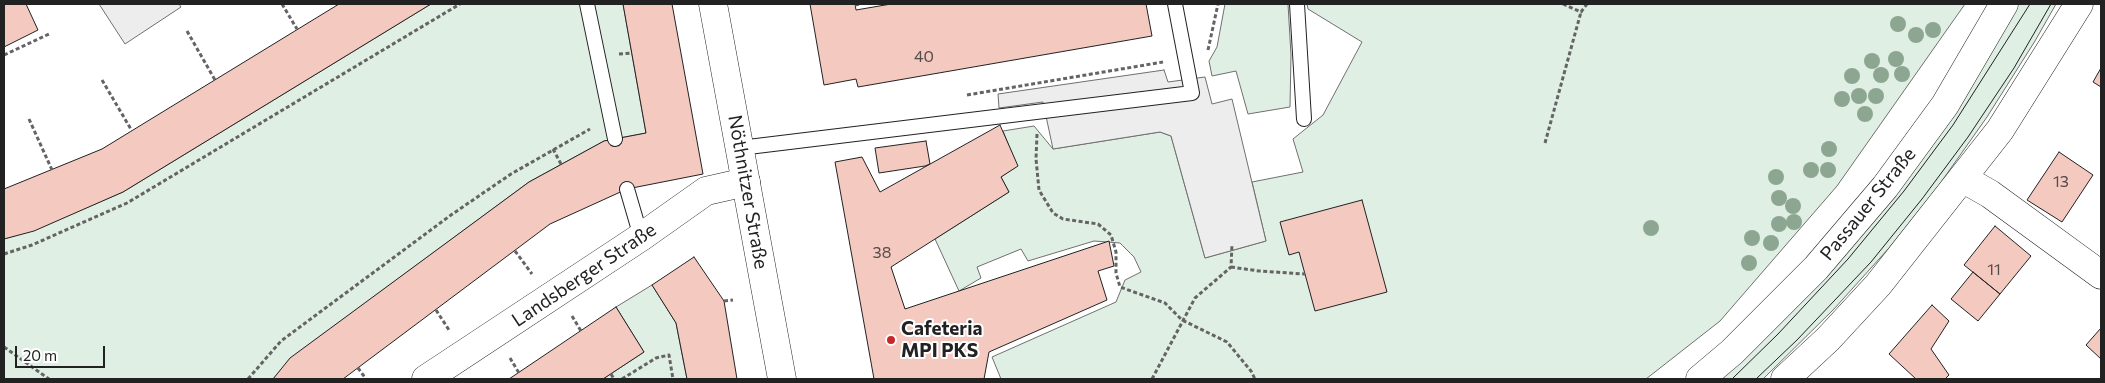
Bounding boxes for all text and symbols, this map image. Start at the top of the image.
house number: 40 [914,47,934,67]
street label: Nöthnitzer Straße [723,113,773,271]
street label: Passauer Straße [1816,143,1920,265]
house number: 13 [2053,172,2069,192]
street label: Landsberger Straße [508,218,660,332]
house number: 38 [873,243,891,263]
house number: 11 [1987,260,2001,280]
place label: Cafeteria MPI PKS [901,318,982,362]
marker: Cafeteria MPI PKS [885,334,897,346]
scale bar [18,336,108,368]
text: 20 m [23,346,57,364]

